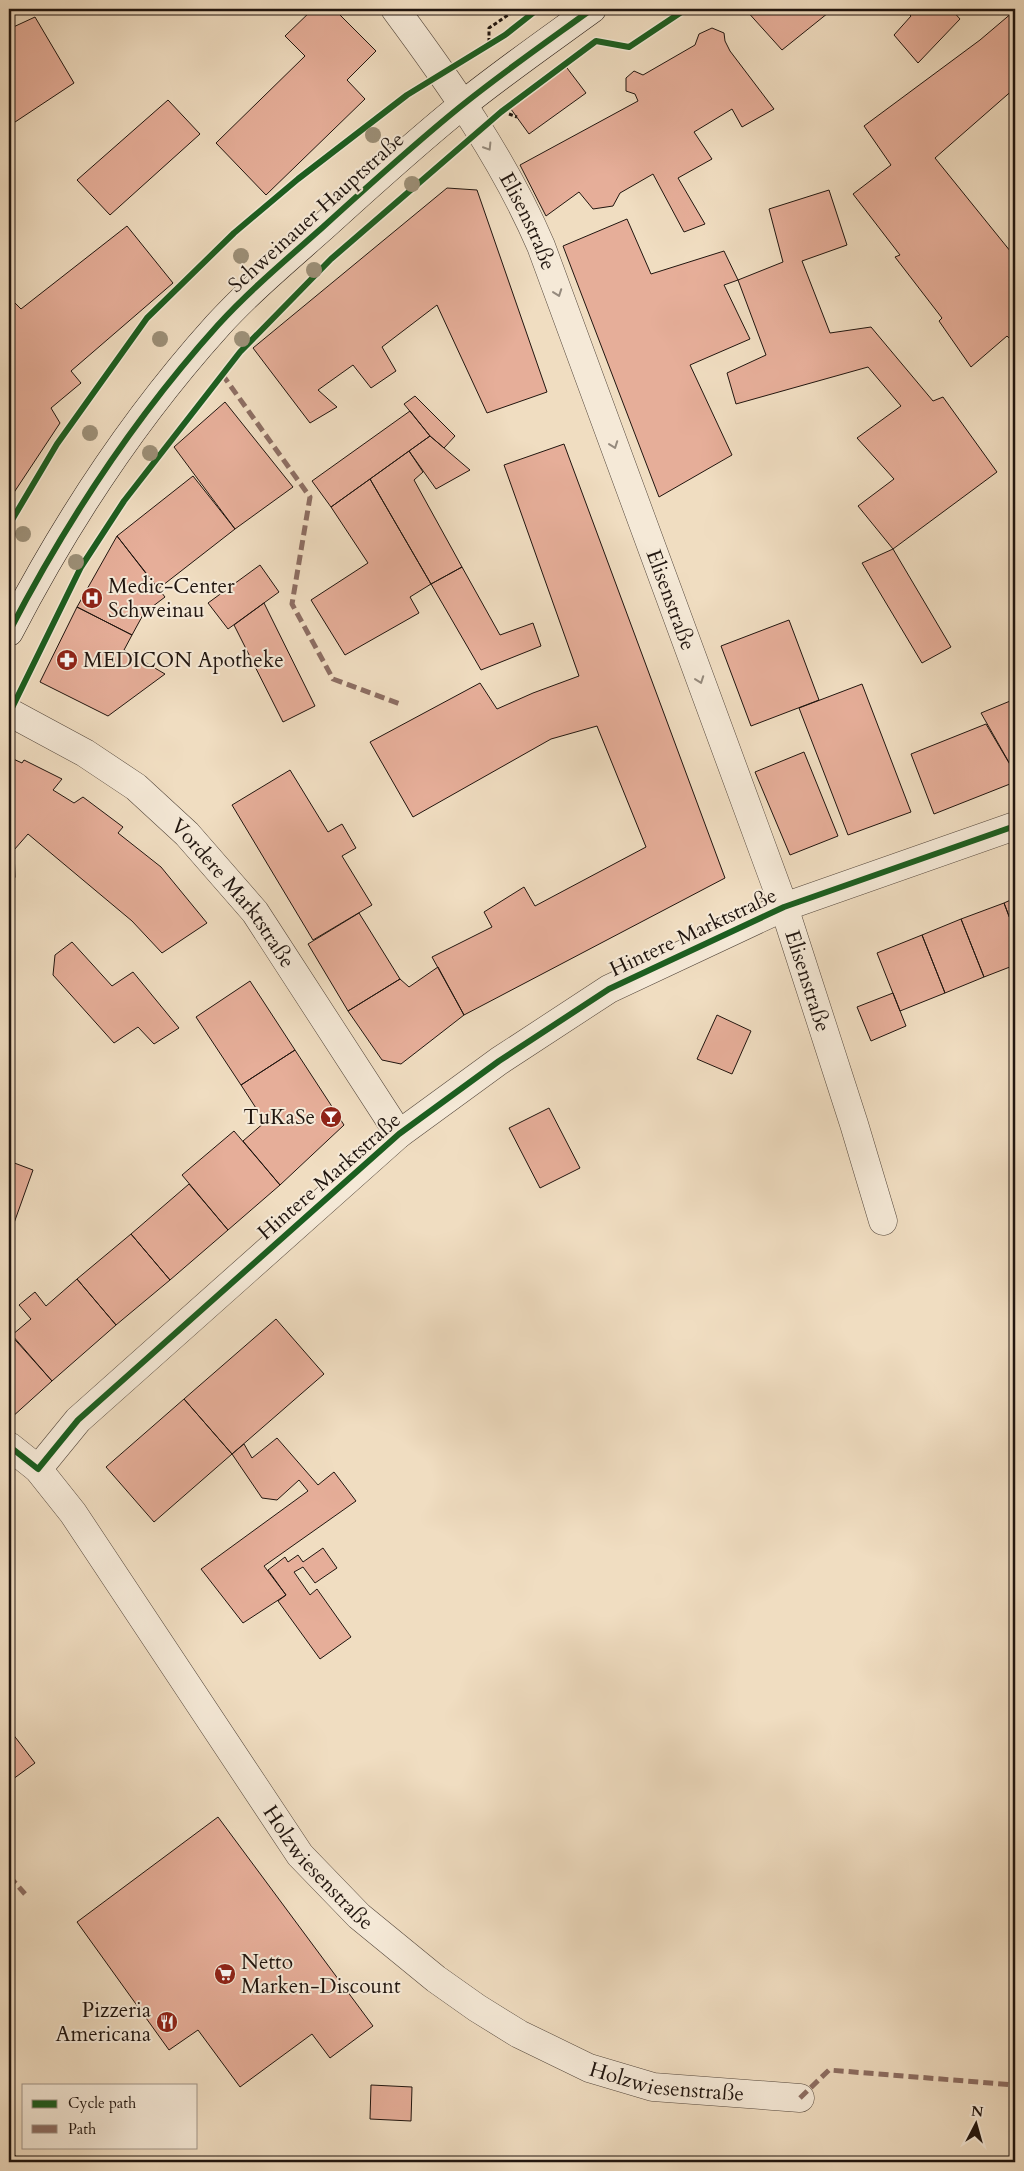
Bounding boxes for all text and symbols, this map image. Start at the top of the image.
street label: Schweinauer Hauptstraße [222,125,411,299]
one-way arrow [482,141,491,150]
street label: Elisenstraße [492,167,563,274]
one-way arrow [552,288,562,296]
one-way arrow [608,440,618,449]
street label: Elisenstraße [639,546,702,654]
place label: Medic-Center Schweinau [108,572,235,625]
hospital icon: Medic-Center Schweinau [80,586,104,610]
place label: MEDICON Apotheke [83,646,284,675]
pharmacy icon: MEDICON Apotheke [55,648,79,672]
one-way arrow [694,675,705,684]
street label: Vordere Marktstraße [164,812,302,974]
street label: Hintere Marktstraße [605,881,781,984]
street label: Elisenstraße [777,927,837,1036]
place label: TuKaSe [243,1103,315,1132]
bar icon: TuKaSe [319,1105,343,1129]
street label: Hintere Marktstraße [251,1106,407,1247]
street label: Holzwiesenstraße [256,1800,379,1937]
place label: Netto Marken-Discount [241,1948,401,2001]
supermarket icon: Netto Marken-Discount [213,1962,237,1986]
place label: Pizzeria Americana [56,1996,151,2049]
restaurant icon: Pizzeria Americana [155,2010,179,2034]
street label: Holzwiesenstraße [586,2055,745,2109]
legend [22,2084,198,2148]
text: Cycle path [68,2093,137,2113]
north arrow [952,2098,1002,2148]
text: N [970,2101,984,2122]
text: Path [68,2119,97,2139]

